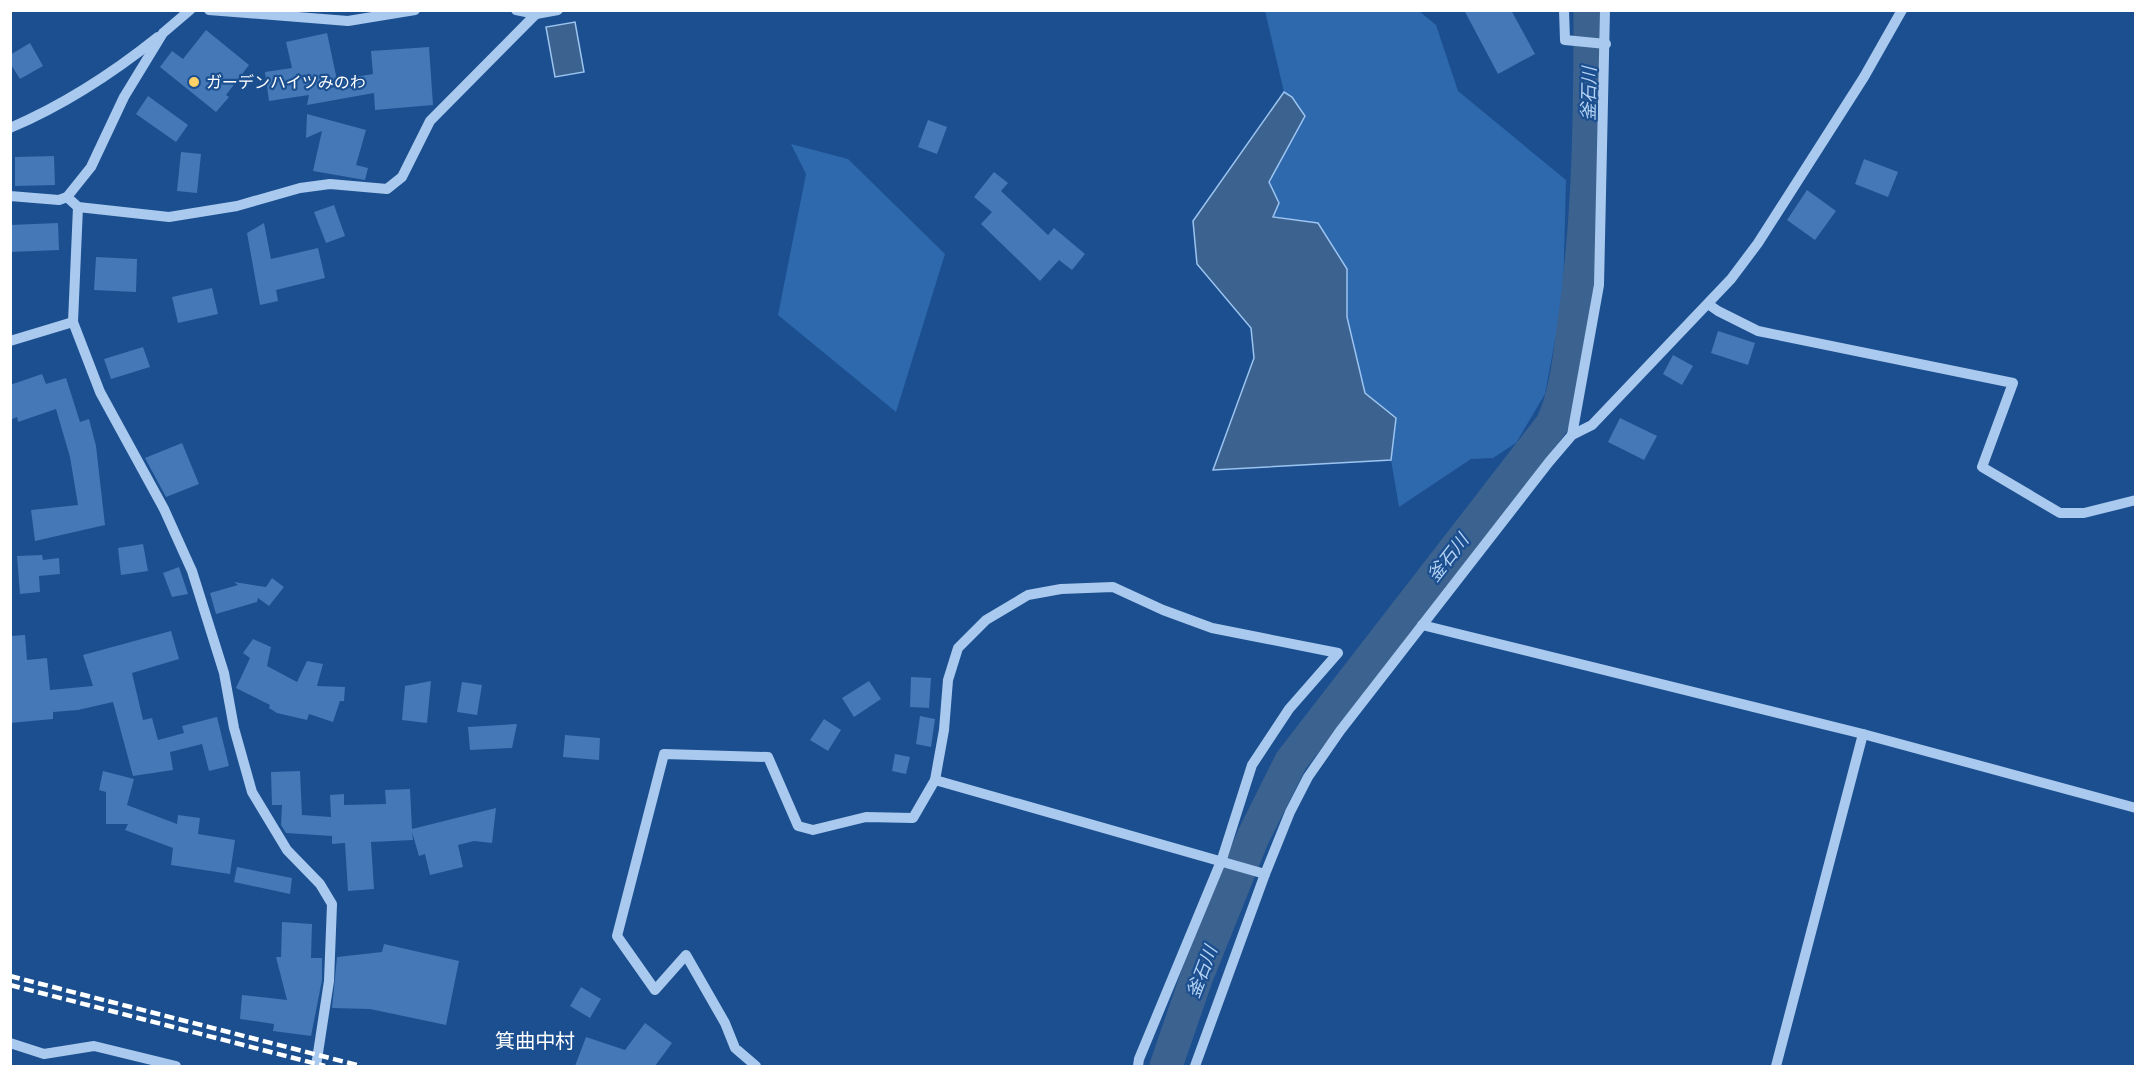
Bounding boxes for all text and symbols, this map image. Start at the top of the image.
water label: 釜石川 [1578,65,1599,121]
place label: ガーデンハイツみのわ [206,73,366,91]
marker: ガーデンハイツみのわ [187,75,201,89]
water label: 釜石川 [1423,528,1473,585]
water label: 釜石川 [1182,941,1221,1000]
district label: 箕曲中村 [495,1029,575,1052]

